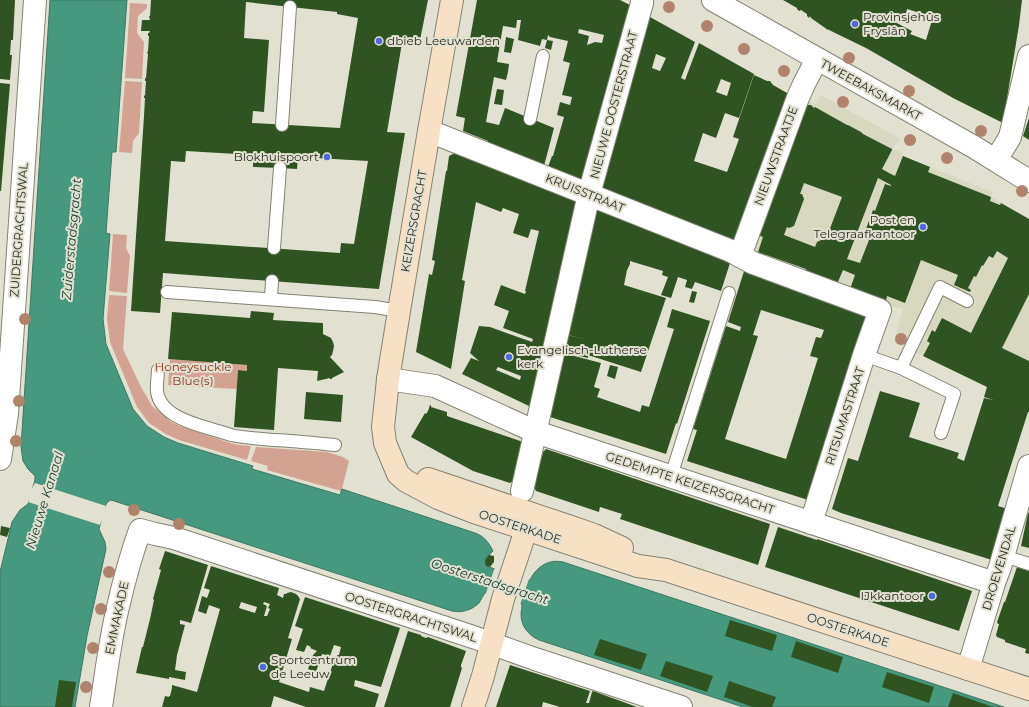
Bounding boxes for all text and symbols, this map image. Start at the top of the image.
place label: Provinsjehûs Fryslân [863,9,940,38]
marker: Provinsjehûs Fryslân [850,19,860,29]
street label: NIEUWE OOSTERSTRAAT [586,29,641,181]
place label: dbieb Leeuwarden [387,33,500,48]
marker: dbieb Leeuwarden [374,36,384,46]
street label: TWEEBAKSMARKT [818,56,924,124]
street label: NIEUWSTRAATJE [751,104,800,208]
place label: Blokhuispoort [234,149,319,164]
marker: Blokhuispoort [322,152,332,162]
street label: ZUIDERGRACHTSWAL [6,162,31,298]
street label: KEIZERSGRACHT [397,168,430,273]
street label: KRUISSTRAAT [543,170,627,215]
water label: Zuiderstadsgracht [58,177,84,301]
place label: Post en Telegraafkantoor [814,212,915,241]
marker: Post en Telegraafkantoor [918,222,928,232]
place label: Evangelisch-Lutherse kerk [517,342,647,371]
marker: Evangelisch-Lutherse kerk [504,352,514,362]
park label: Honeysuckle Blue(s) [154,359,232,388]
street label: RITSUMASTRAAT [822,365,868,467]
street label: GEDEMPTE KEIZERSGRACHT [604,448,777,517]
water label: Nieuwe Kanaal [22,449,67,551]
street label: OOSTERKADE [477,506,563,547]
street label: DROEVENDAL [978,524,1019,612]
water label: Oosterstadsgracht [429,554,552,608]
street label: EMMAKADE [101,580,132,656]
street label: OOSTERGRACHTSWAL [343,588,479,645]
place label: IJkkantoor [860,588,924,603]
marker: IJkkantoor [927,591,937,601]
street label: OOSTERKADE [805,609,891,650]
place label: Sportcentrum de Leeuw [271,652,356,681]
marker: Sportcentrum de Leeuw [258,662,268,672]

